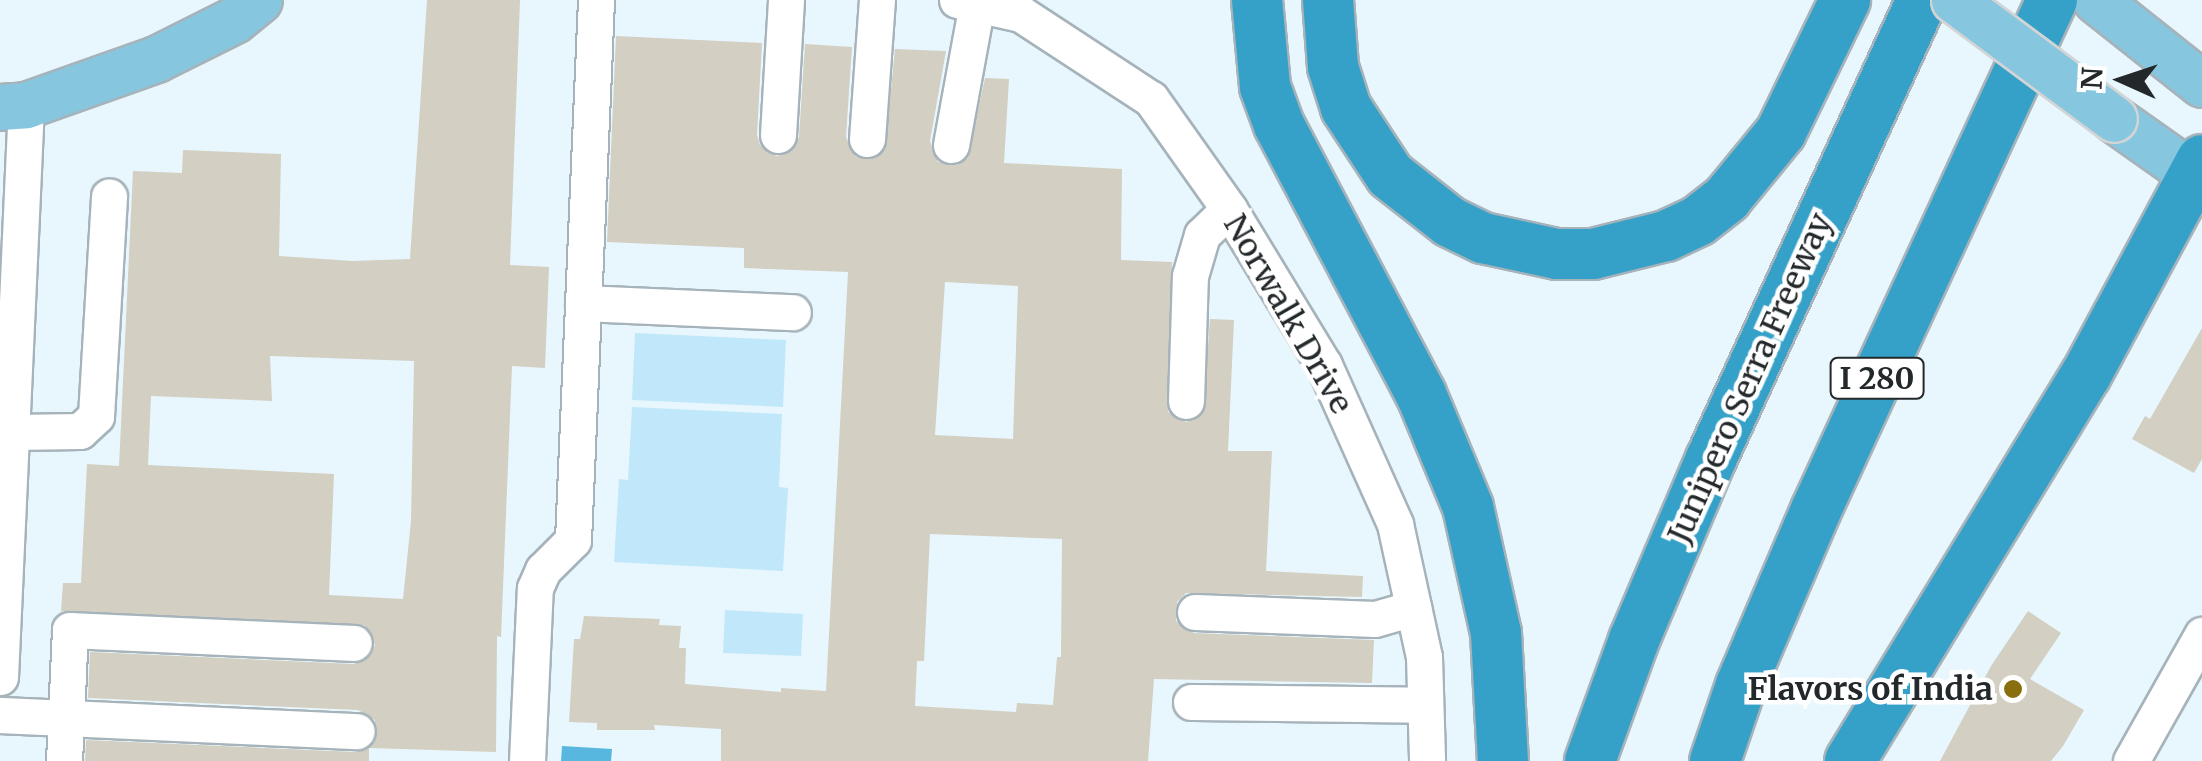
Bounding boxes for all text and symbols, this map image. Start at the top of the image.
north arrow [2072,30,2172,130]
text: N [2073,66,2111,90]
street label: Junipero Serra Freeway [1660,207,1840,549]
street label: Norwalk Drive [1216,208,1360,420]
road number: I 280 [1830,353,1924,403]
place label: Flavors of India [1747,670,1993,708]
marker: Flavors of India [2002,678,2024,700]

